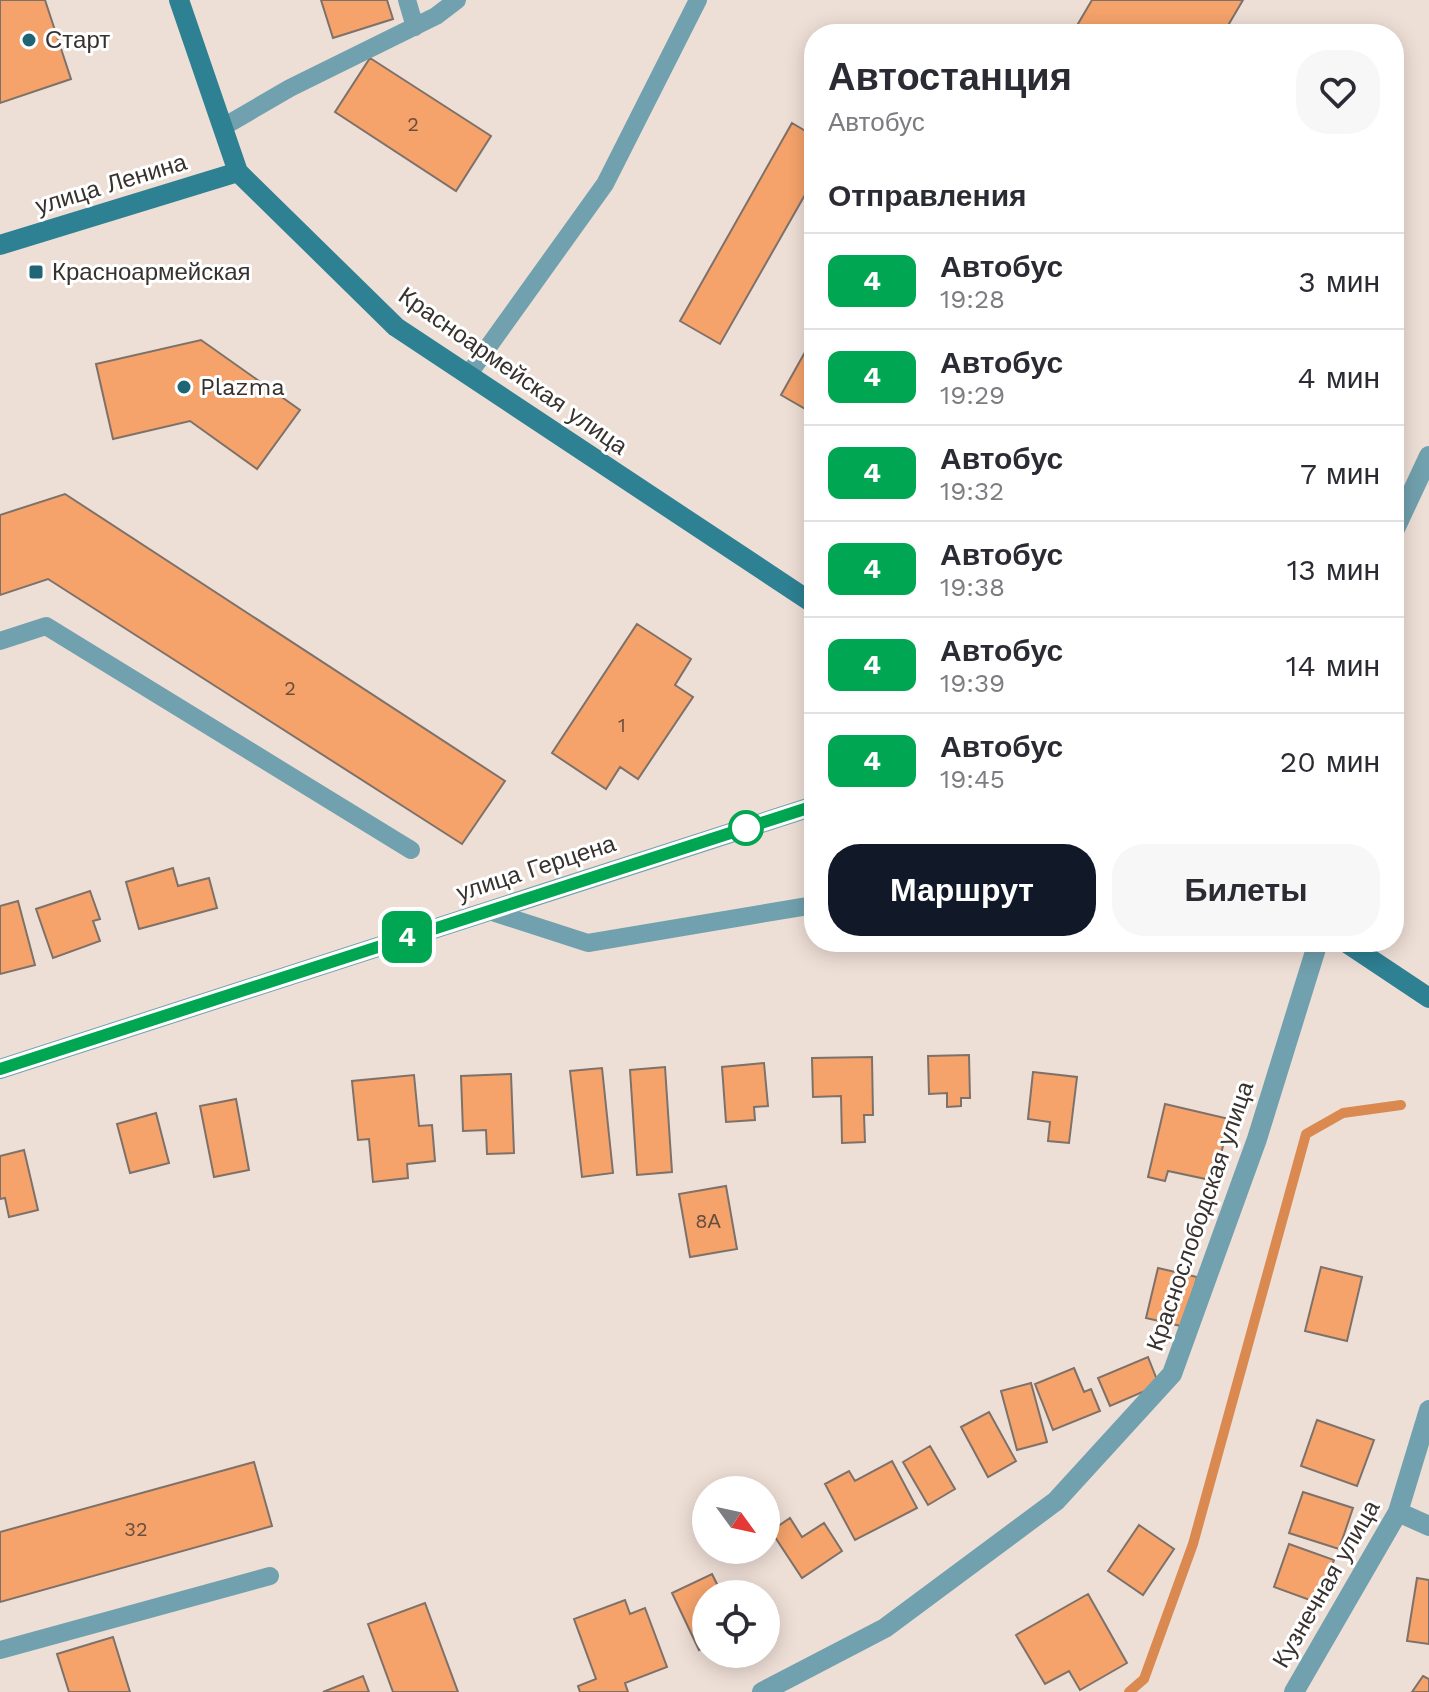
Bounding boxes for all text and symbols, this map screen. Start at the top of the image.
place label: Старт [45,26,110,54]
marker: Старт [20,31,38,49]
button: heart [1296,50,1380,134]
text: Автостанция [828,55,1072,99]
text: Автобус [828,107,925,137]
house number: 2 [407,112,419,136]
street label: улица Ленина [32,148,191,220]
text: Отправления [828,178,1027,213]
text: Автобус [940,249,1063,284]
place label: Красноармейская [52,258,251,286]
marker: Красноармейская [27,263,45,281]
text: 4 [863,264,881,297]
text: 3 мин [1298,264,1380,299]
street label: Красноармейская улица [393,281,633,461]
text: 19:28 [940,284,1005,314]
text: Автобус [940,345,1063,380]
text: 4 [863,360,881,393]
text: 4 мин [1297,360,1380,395]
place label: Plazma [200,373,285,401]
marker: Plazma [175,378,193,396]
text: 19:29 [940,380,1005,410]
text: Автобус [940,441,1063,476]
text: 4 [863,456,881,489]
text: 7 мин [1300,456,1380,491]
text: 19:32 [940,476,1004,506]
text: Автобус [940,537,1063,572]
text: 4 [863,552,881,585]
text: 13 мин [1287,552,1380,587]
text: 19:38 [940,572,1005,602]
text: Автобус [940,633,1063,668]
text: 4 [863,648,881,681]
text: 14 мин [1286,648,1380,683]
text: 19:39 [940,668,1005,698]
house number: 2 [284,676,296,700]
house number: 1 [618,713,626,737]
text: Автобус [940,729,1063,764]
text: 4 [863,744,881,777]
text: 20 мин [1280,744,1380,779]
text: 19:45 [940,764,1005,794]
unlabelled marker [729,811,763,845]
street label: улица Герцена [453,829,620,907]
button: Маршрут [828,844,1096,936]
button: Билеты [1112,844,1380,936]
line badge: 4 [381,911,433,963]
text: 4 [398,920,416,953]
street label: Краснослободская улица [1141,1077,1260,1354]
house number: 8А [695,1209,721,1233]
north arrow [692,1476,780,1564]
map controls [692,1476,780,1668]
street label: Кузнечная улица [1267,1495,1386,1673]
house number: 32 [124,1517,148,1541]
button: locate [692,1580,780,1668]

